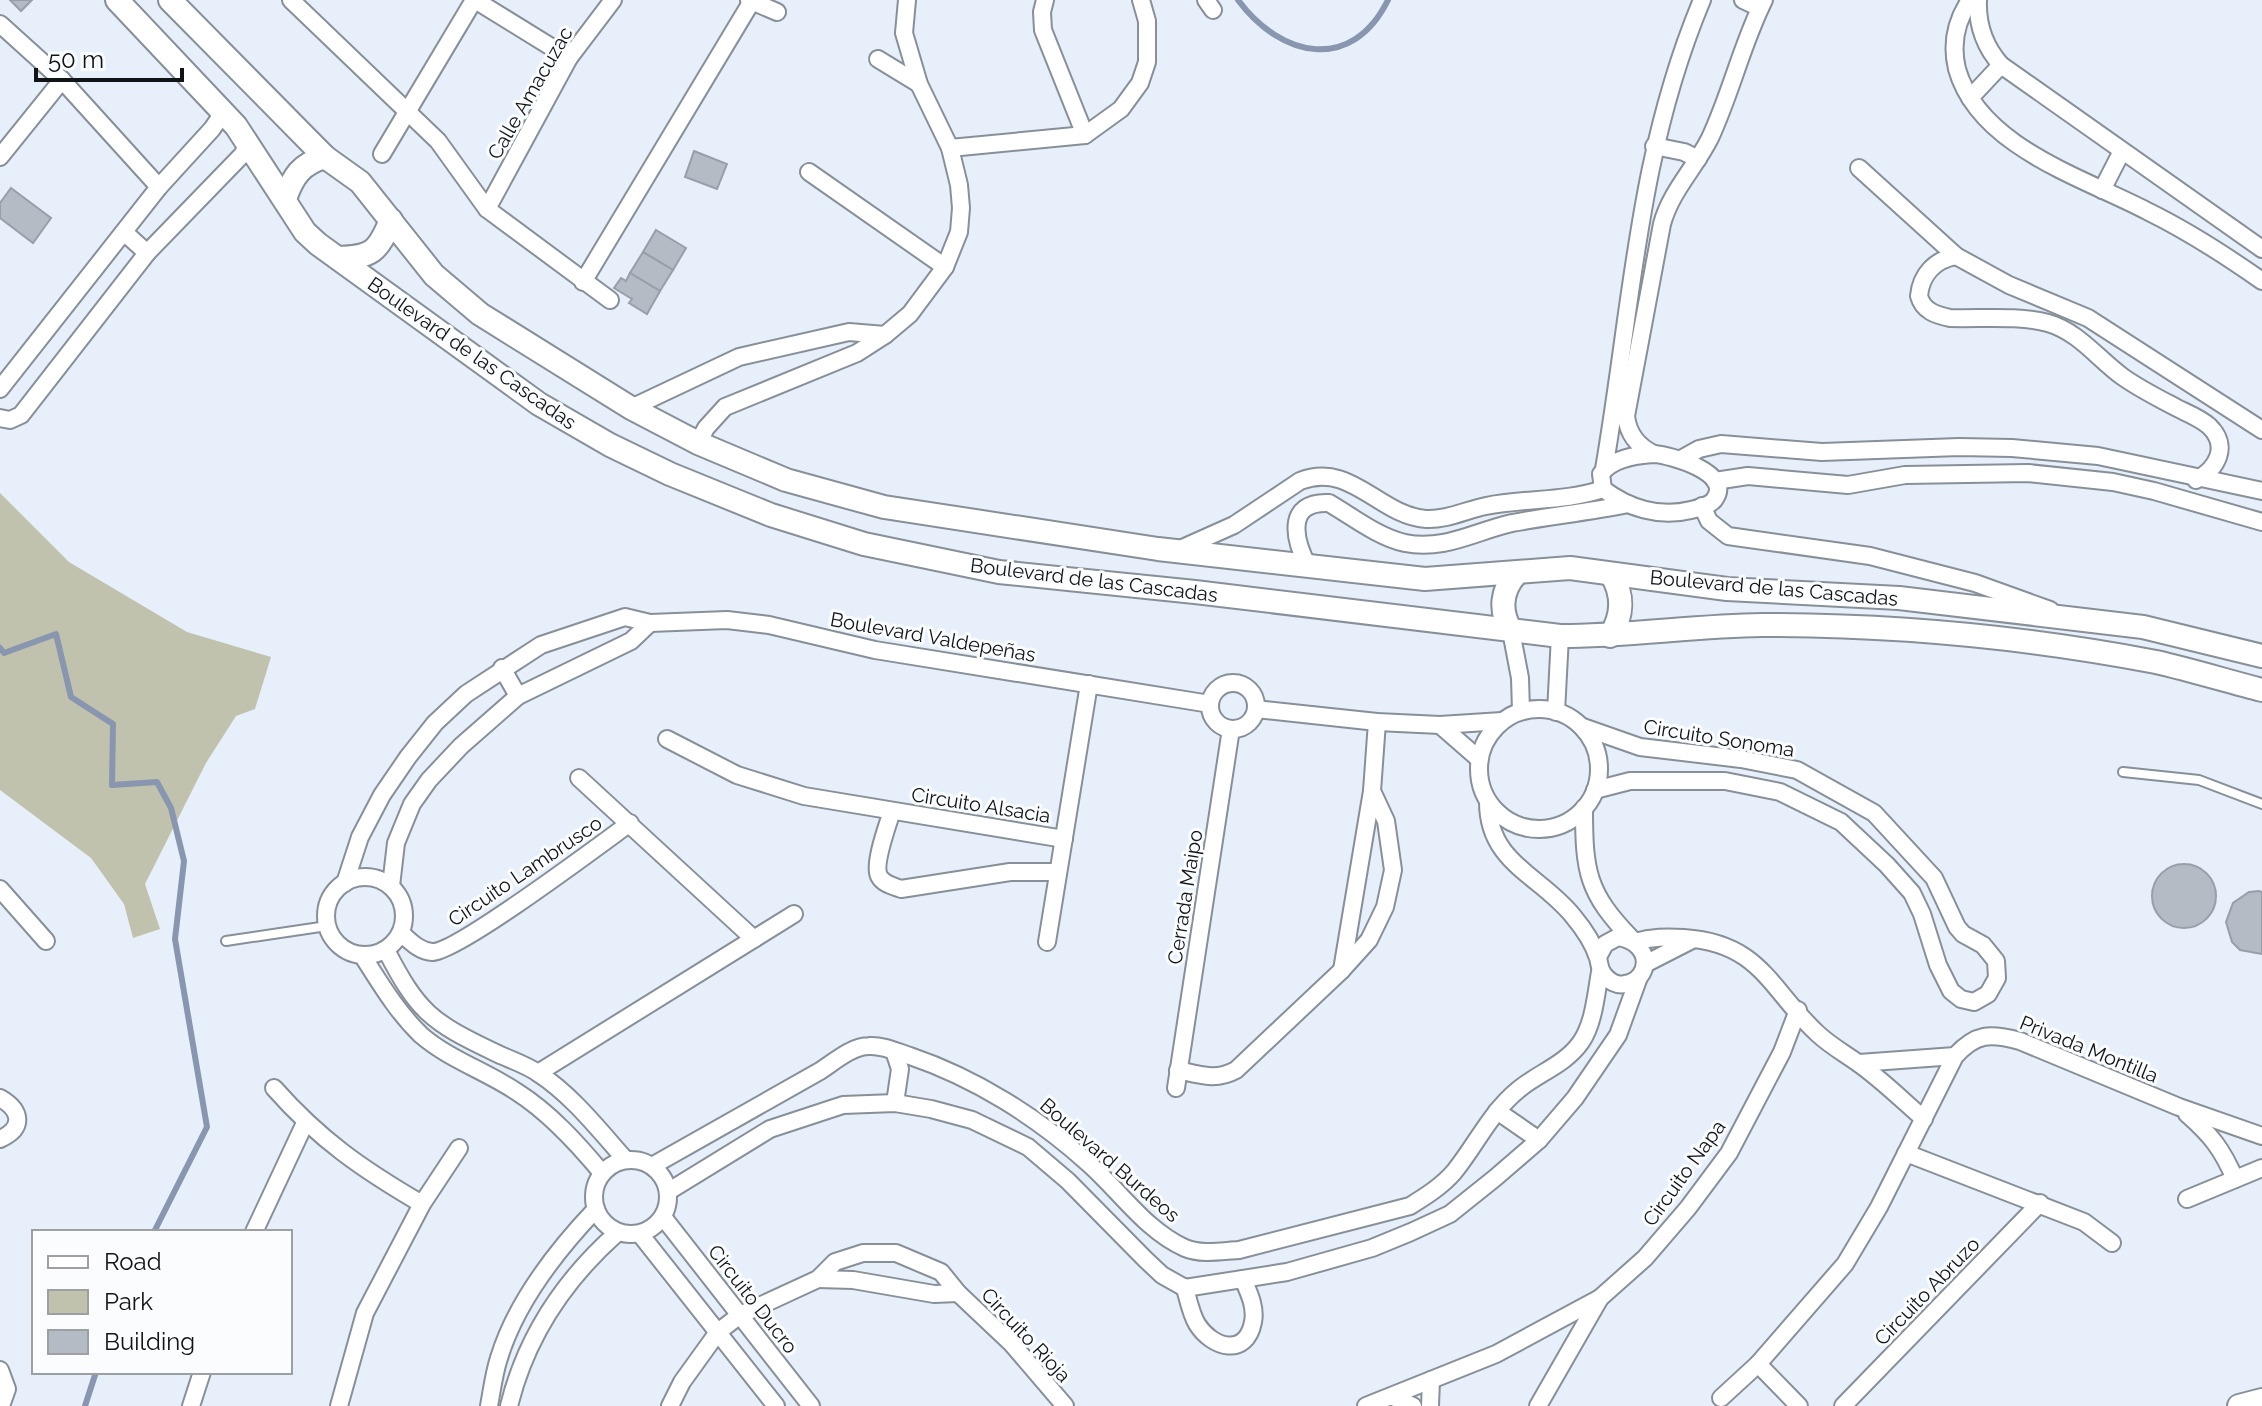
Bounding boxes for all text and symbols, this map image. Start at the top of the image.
street label: Calle Amacuzac [482,22,578,164]
scale bar [36,32,182,82]
text: 50 m [48,45,104,74]
street label: Boulevard de las Cascadas [363,272,581,434]
street label: Boulevard de las Cascadas [969,553,1219,607]
street label: Boulevard de las Cascadas [1649,565,1899,611]
street label: Boulevard Valdepeñas [828,607,1038,667]
street label: Circuito Sonoma [1642,714,1796,762]
street label: Circuito Alsacia [910,782,1052,828]
street label: Circuito Lambrusco [444,811,606,931]
street label: Cerrada Maipo [1163,828,1207,966]
street label: Privada Montilla [2016,1010,2162,1088]
street label: Boulevard Burdeos [1035,1093,1185,1227]
street label: Circuito Napa [1638,1115,1730,1231]
legend [32,1230,292,1374]
street label: Circuito Abruzo [1869,1232,1985,1350]
street label: Circuito Ducro [703,1240,803,1358]
text: Road [104,1247,162,1276]
street label: Circuito Rioja [976,1283,1076,1387]
text: Park [104,1287,153,1316]
text: Building [104,1327,195,1356]

